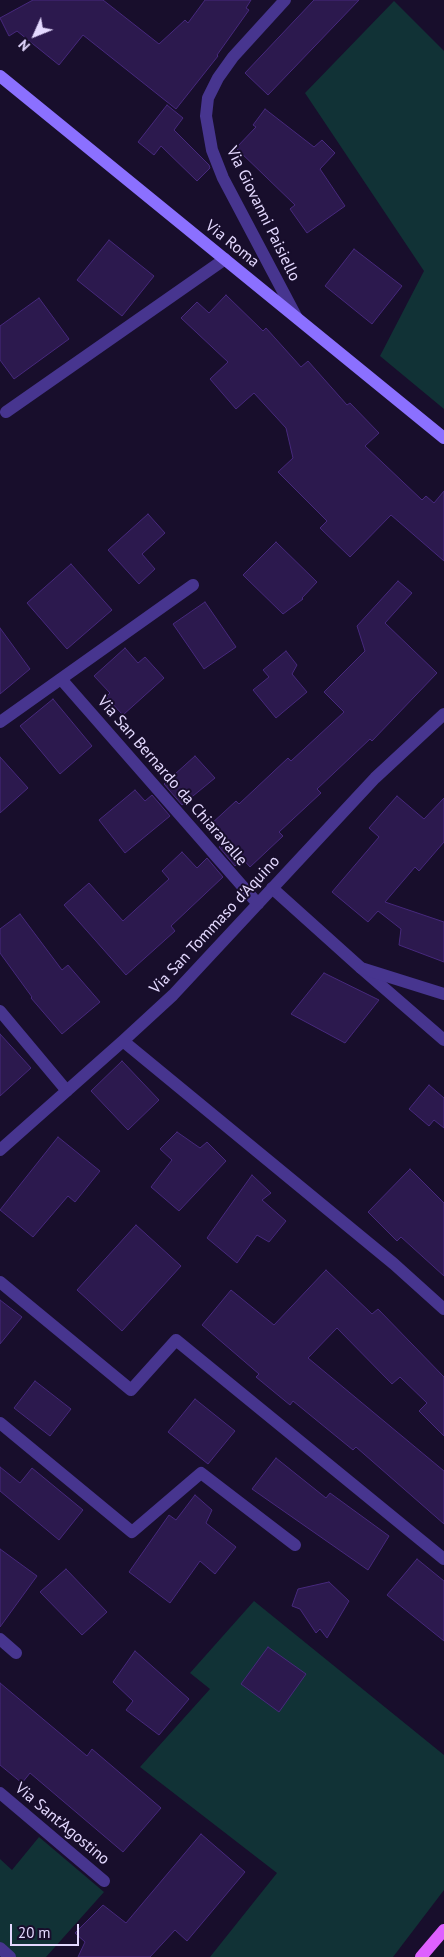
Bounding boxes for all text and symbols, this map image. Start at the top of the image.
north arrow [10,10,60,60]
text: N [15,36,34,55]
street label: Via Giovanni Paisiello [222,144,304,284]
street label: Via Roma [201,216,263,272]
street label: Via San Bernardo da Chiaravalle [93,692,251,870]
street label: Via San Tommaso d'Aquino [146,852,284,998]
street label: Via Sant'Agostino [11,1779,113,1869]
scale bar [12,1914,81,1946]
text: 20 m [18,1923,51,1942]

